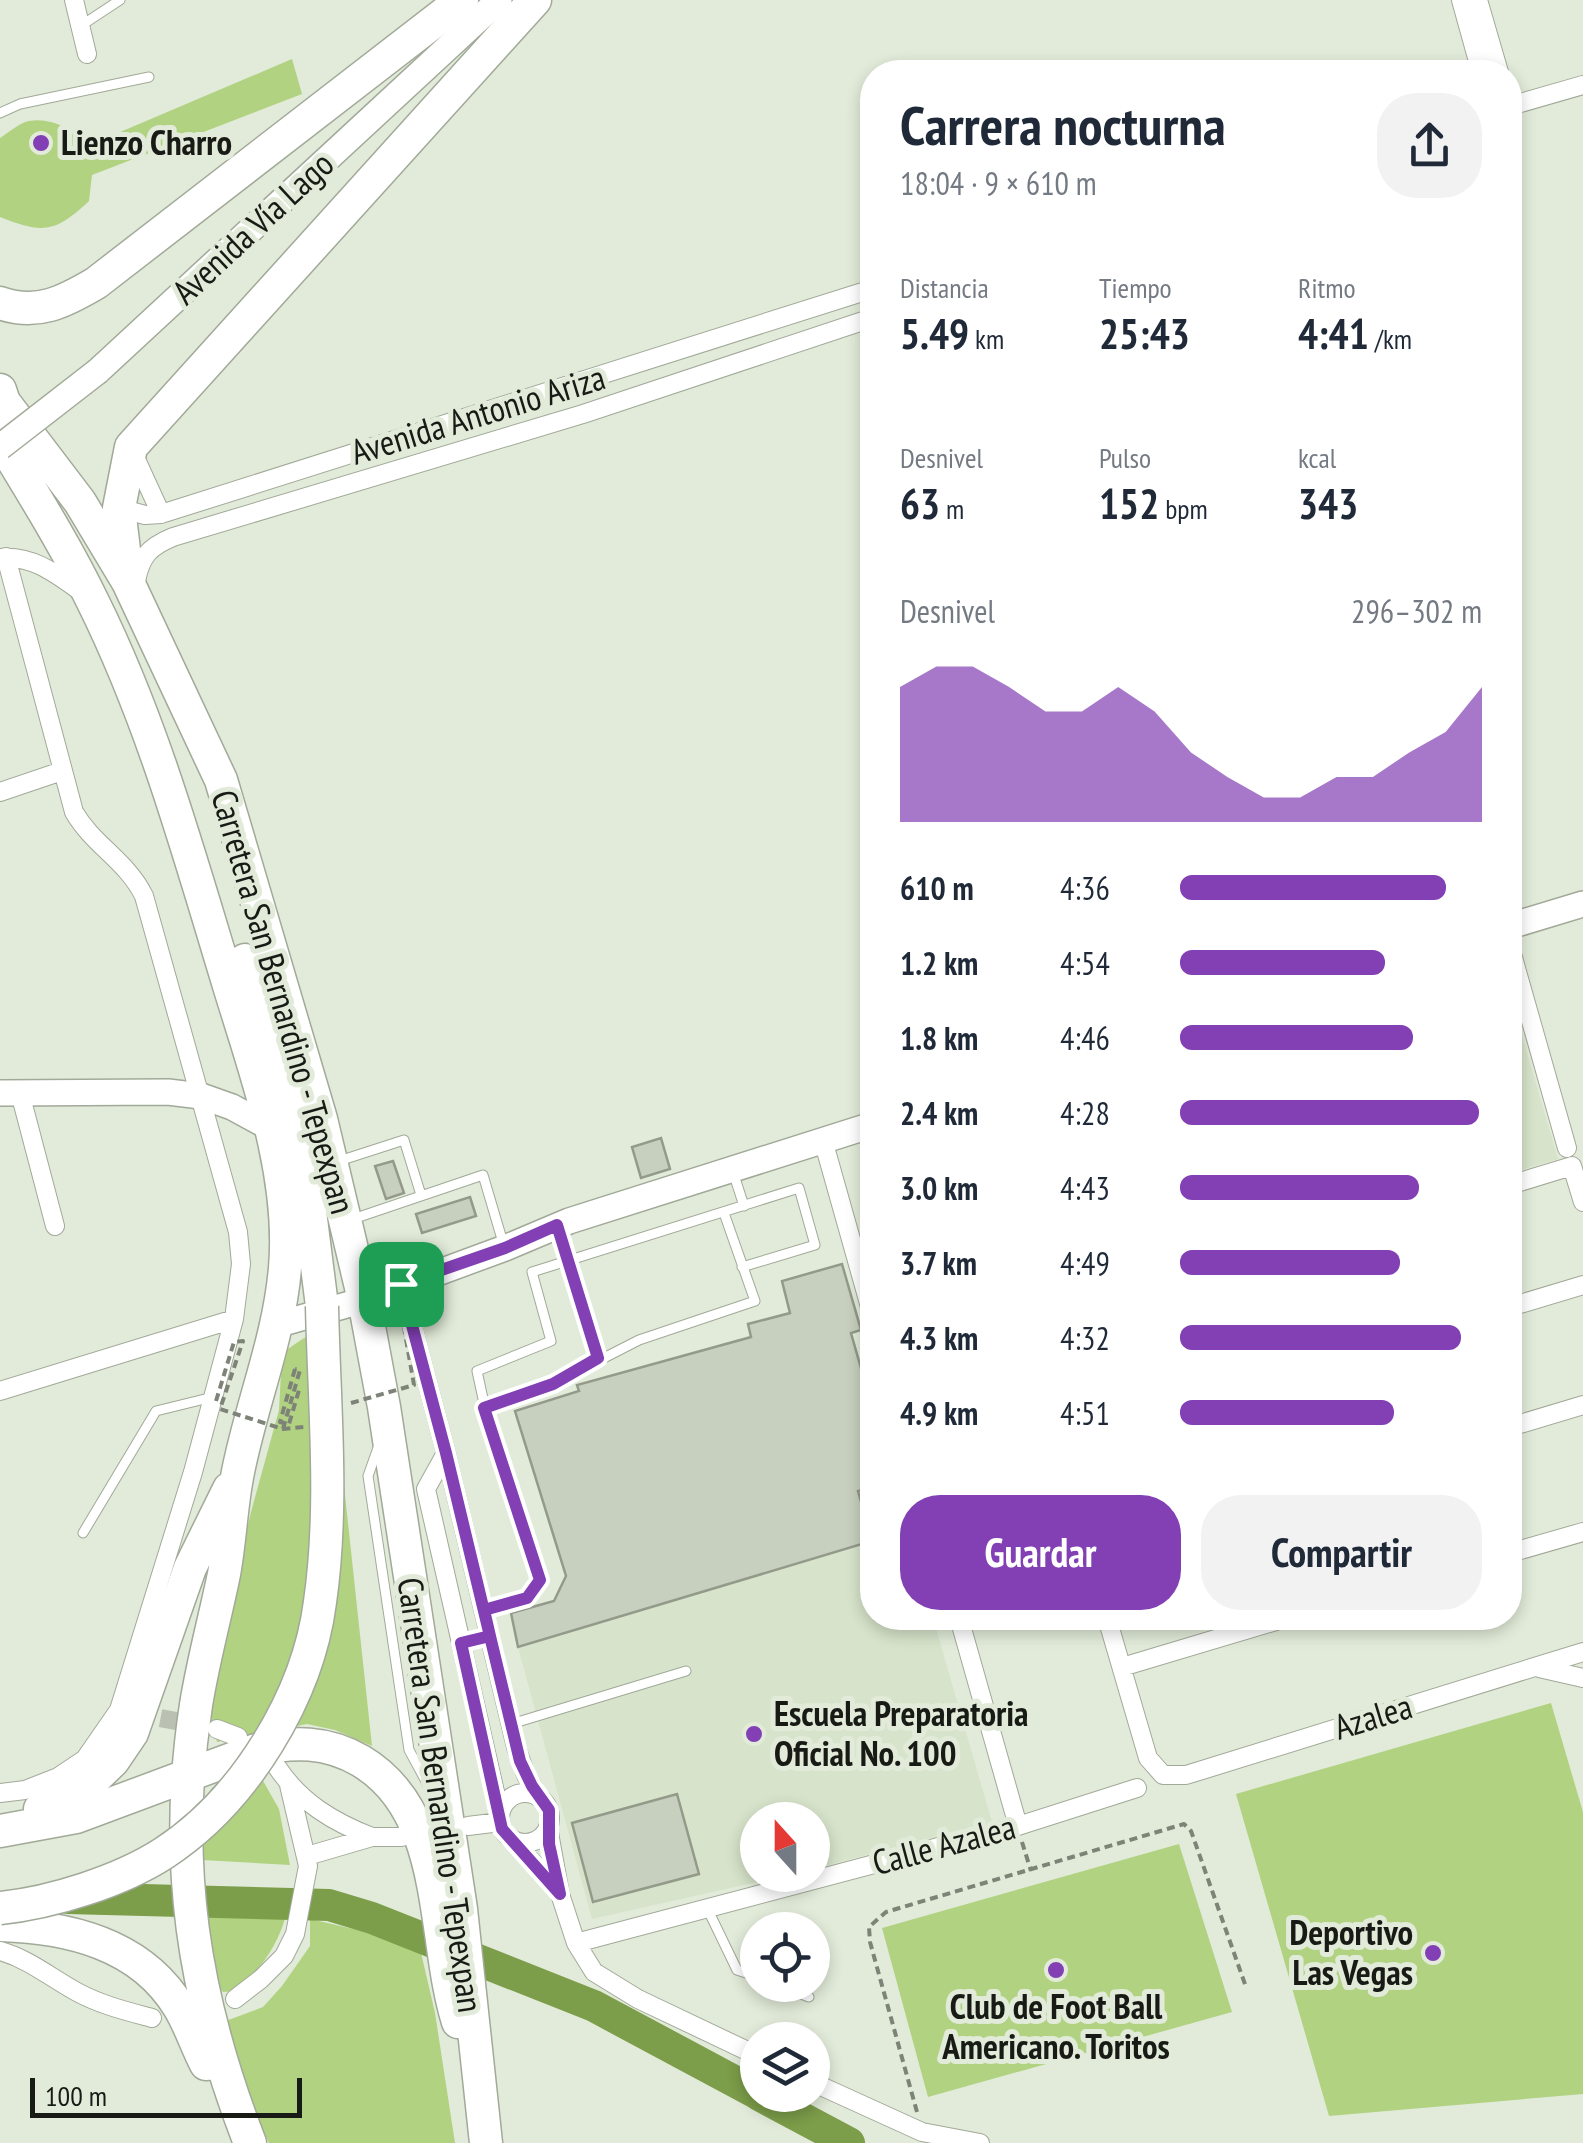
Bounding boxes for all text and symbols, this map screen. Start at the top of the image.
text: Carrera nocturna [900,89,1226,160]
button: share [1377,93,1482,198]
place label: Lienzo Charro [61,119,232,165]
marker: Lienzo Charro [30,132,52,154]
street label: Avenida Vía Lago [162,141,343,314]
text: 18:04 · 9 × 610 m [900,162,1097,204]
text: Distancia [900,269,989,306]
text: Tiempo [1099,269,1172,306]
text: Ritmo [1298,269,1356,306]
text: 5.49 [900,306,969,361]
text: 25:43 [1099,306,1190,361]
text: 4:41 [1298,306,1369,361]
text: km [969,320,1004,357]
text: /km [1369,320,1412,357]
street label: Avenida Antonio Ariza [345,354,610,475]
text: Desnivel [900,439,983,476]
text: Pulso [1099,439,1151,476]
text: kcal [1298,439,1336,476]
text: 63 [900,476,940,531]
text: 152 [1099,476,1159,531]
text: 343 [1298,476,1358,531]
text: m [940,490,964,527]
text: bpm [1159,490,1208,527]
text: Desnivel [900,590,995,632]
text: 296–302 m [1351,590,1482,632]
street label: Carretera San Bernardino - Tepexpan [201,785,367,1219]
text: 610 m [900,867,974,909]
text: 4:36 [1060,867,1110,909]
text: 1.2 km [900,942,978,984]
text: 4:54 [1060,942,1110,984]
text: 1.8 km [900,1017,978,1059]
text: 4:46 [1060,1017,1110,1059]
text: 2.4 km [900,1092,978,1134]
text: 4:28 [1060,1092,1110,1134]
text: 3.0 km [900,1167,978,1209]
text: 4:43 [1060,1167,1110,1209]
pin [359,1242,444,1327]
text: 3.7 km [900,1242,977,1284]
text: 4:49 [1060,1242,1110,1284]
icon: arrive [374,1257,429,1312]
text: 4.3 km [900,1317,978,1359]
text: 4:32 [1060,1317,1110,1359]
text: 4.9 km [900,1392,978,1434]
text: 4:51 [1060,1392,1110,1434]
button: Guardar [900,1495,1181,1610]
button: Compartir [1201,1495,1482,1610]
street label: Carretera San Bernardino - Tepexpan [388,1575,494,2015]
street label: Azalea [1328,1682,1417,1750]
place label: Escuela Preparatoria Oficial No. 100 [774,1690,1029,1776]
marker: Escuela Preparatoria Oficial No. 100 [743,1723,765,1745]
north arrow [740,1802,830,1892]
map controls [740,1802,830,2112]
street label: Calle Azalea [867,1803,1020,1885]
place label: Deportivo Las Vegas [1290,1909,1413,1995]
button: locate [740,1912,830,2002]
marker: Deportivo Las Vegas [1422,1942,1444,1964]
marker: Club de Foot Ball Americano. Toritos [1045,1959,1067,1981]
place label: Club de Foot Ball Americano. Toritos [941,1983,1170,2069]
button: layers [740,2022,830,2112]
scale bar [30,2073,302,2118]
text: 100 m [45,2077,107,2114]

